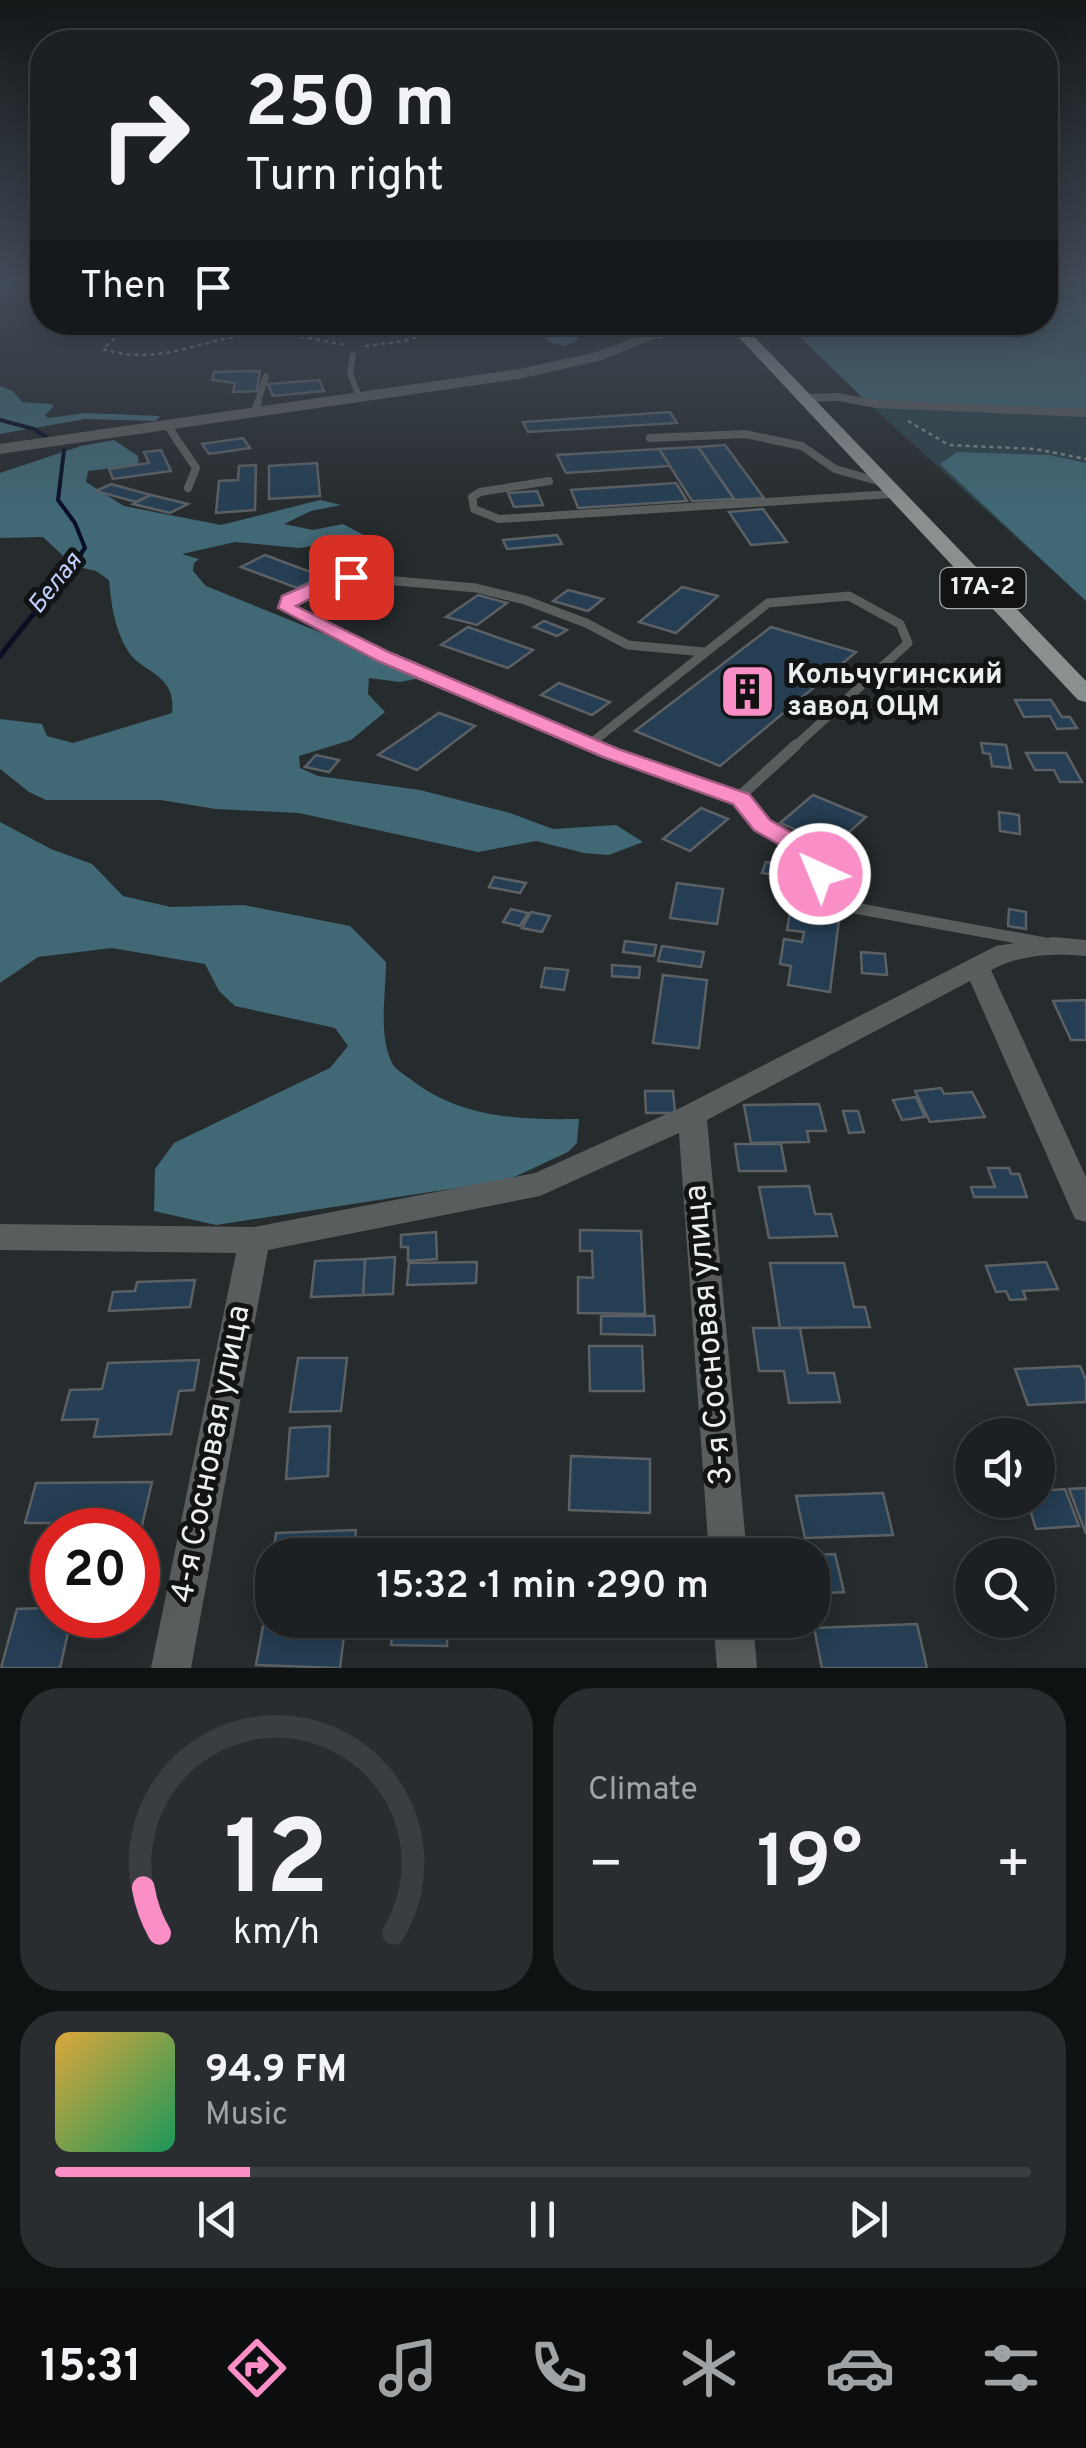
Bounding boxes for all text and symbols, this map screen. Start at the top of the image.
text: 250 m [245,62,455,151]
icon: right [80,70,210,200]
text: Turn right [245,149,444,206]
icon: arrive [186,260,241,315]
text: Then [80,263,166,312]
pin [309,535,394,620]
water label: Белая [22,546,91,621]
icon: arrive [324,550,379,605]
road number: 17А-2 [940,568,1026,608]
place label: Кольчугинский завод ОЦМ [787,658,1003,726]
building icon: Кольчугинский завод ОЦМ [718,662,778,722]
position arrow [768,822,872,926]
street label: 3-я Сосновая улица [677,1183,743,1487]
street label: 4-я Сосновая улица [164,1302,260,1606]
map controls [955,1418,1055,1638]
button: sound [955,1418,1055,1518]
speed limit sign: 20 [30,1508,160,1638]
button: search [955,1538,1055,1638]
text: 15:32 · 1 min · 290 m [376,1563,709,1612]
text: Climate [588,1771,698,1811]
text: 12 [224,1799,329,1931]
text: 19° [756,1819,863,1914]
text: − [588,1832,623,1902]
text: + [996,1832,1031,1902]
text: km/h [233,1911,320,1957]
text: 94.9 FM [205,2047,347,2096]
text: Music [205,2096,288,2136]
icon: previous [190,2192,245,2247]
icon: pause [515,2192,570,2247]
icon: next [841,2192,896,2247]
icon: directions [222,2333,292,2403]
icon: music [373,2333,443,2403]
icon: phone [524,2333,594,2403]
icon: climate [674,2333,744,2403]
icon: car [825,2333,895,2403]
icon: filters [976,2333,1046,2403]
text: 15:31 [40,2340,142,2397]

